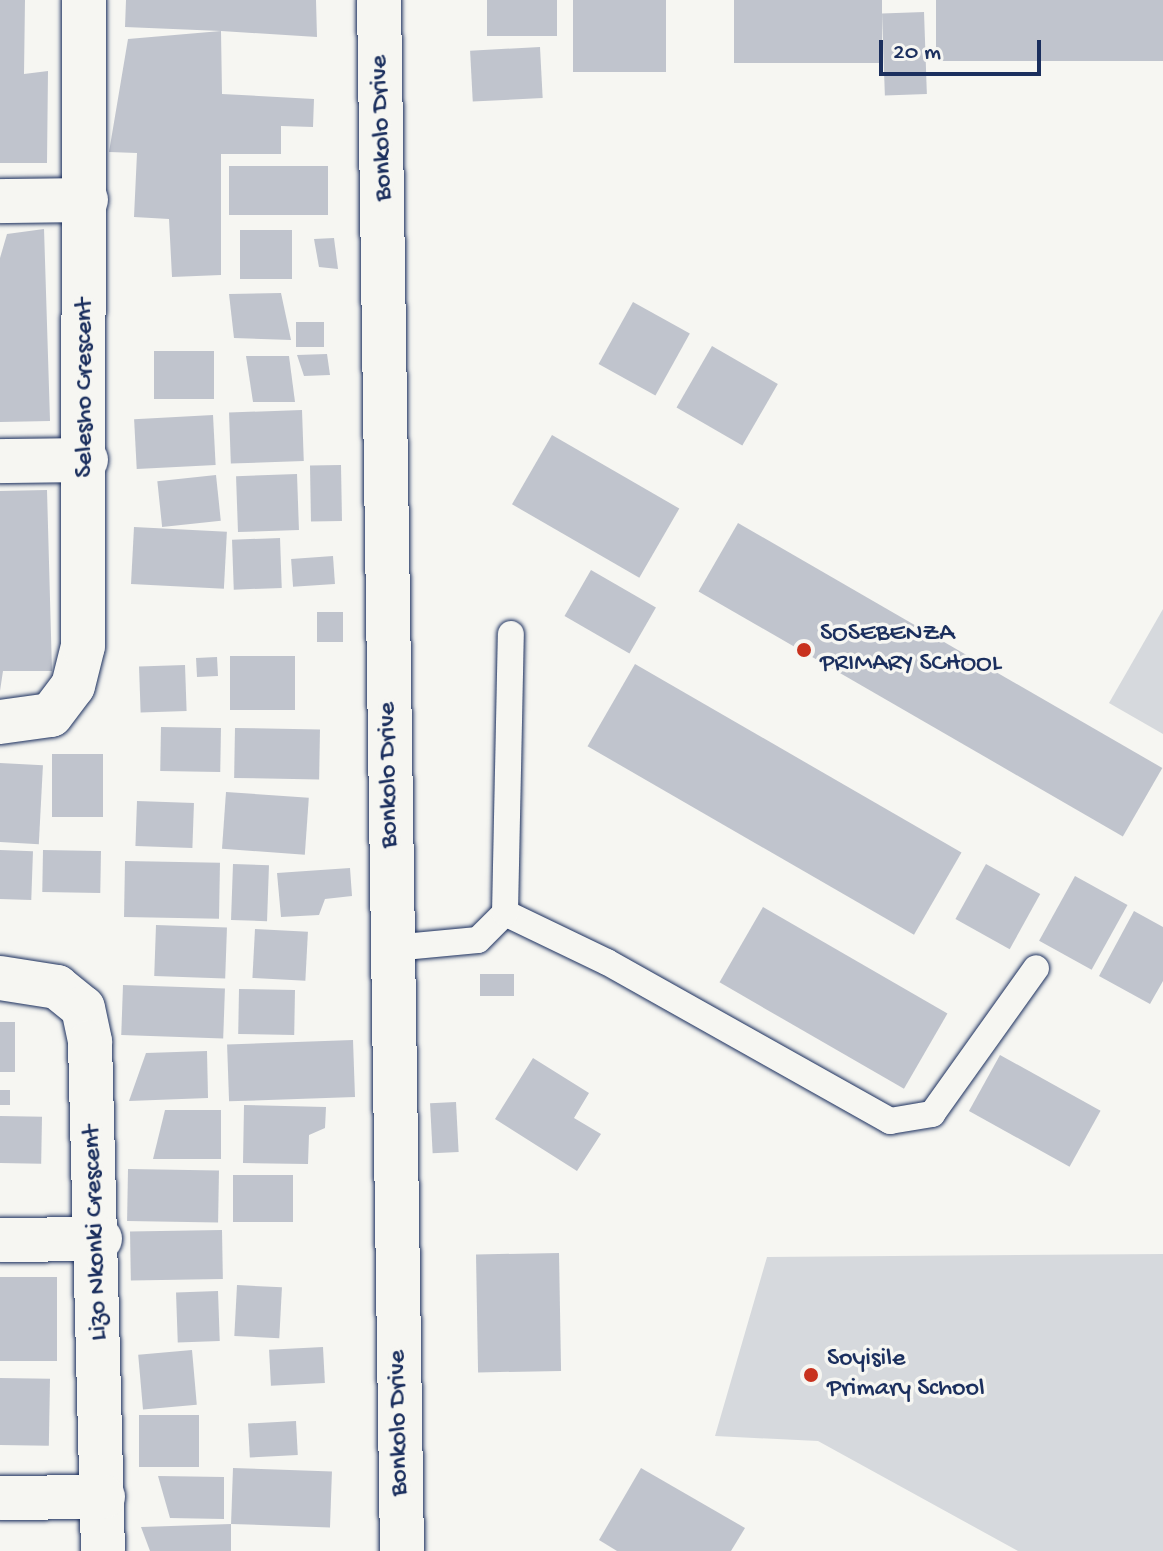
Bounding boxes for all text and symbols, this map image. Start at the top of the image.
scale bar [883,24,1045,74]
text: 20 m [893,39,941,68]
street label: Bonkolo Drive [365,54,401,202]
street label: Selesho Crescent [70,298,102,478]
place label: SOSEBENZA PRIMARY SCHOOL [820,619,1001,680]
marker: SOSEBENZA PRIMARY SCHOOL [795,641,813,659]
street label: Bonkolo Drive [373,702,407,848]
street label: Lizo Nkonki Crescent [78,1125,116,1341]
place label: Soyisile Primary School [827,1344,985,1406]
street label: Bonkolo Drive [383,1350,417,1496]
marker: Soyisile Primary School [802,1366,820,1384]

